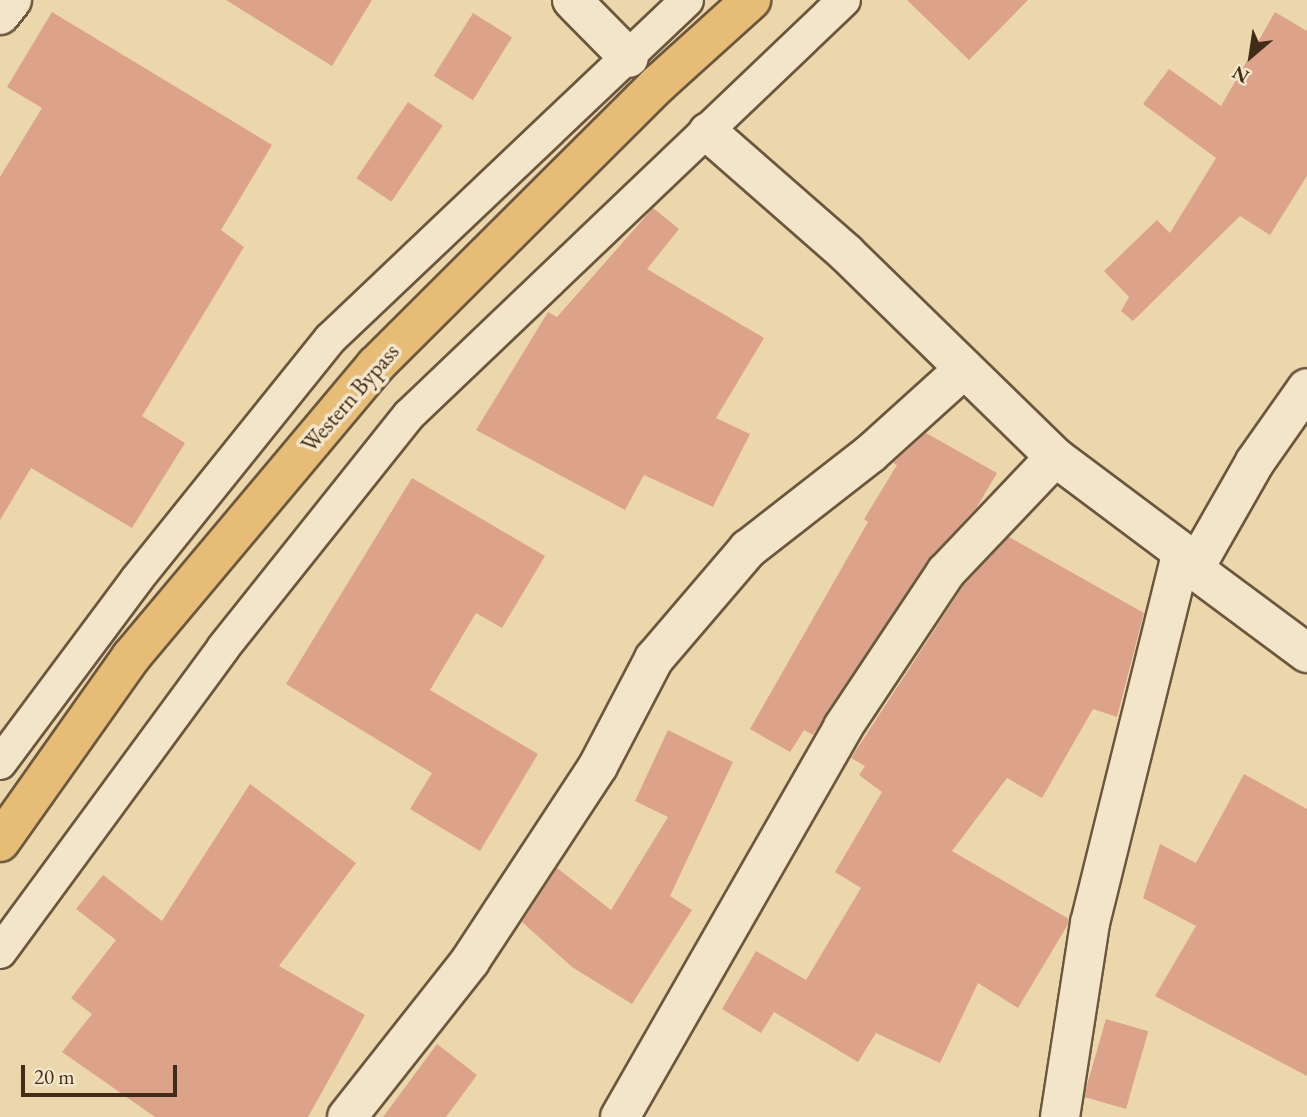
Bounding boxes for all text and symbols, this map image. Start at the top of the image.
north arrow [1216,21,1286,91]
text: N [1228,60,1253,89]
street label: Western Bypass [295,338,405,458]
scale bar [24,1050,180,1094]
text: 20 m [34,1063,75,1090]

